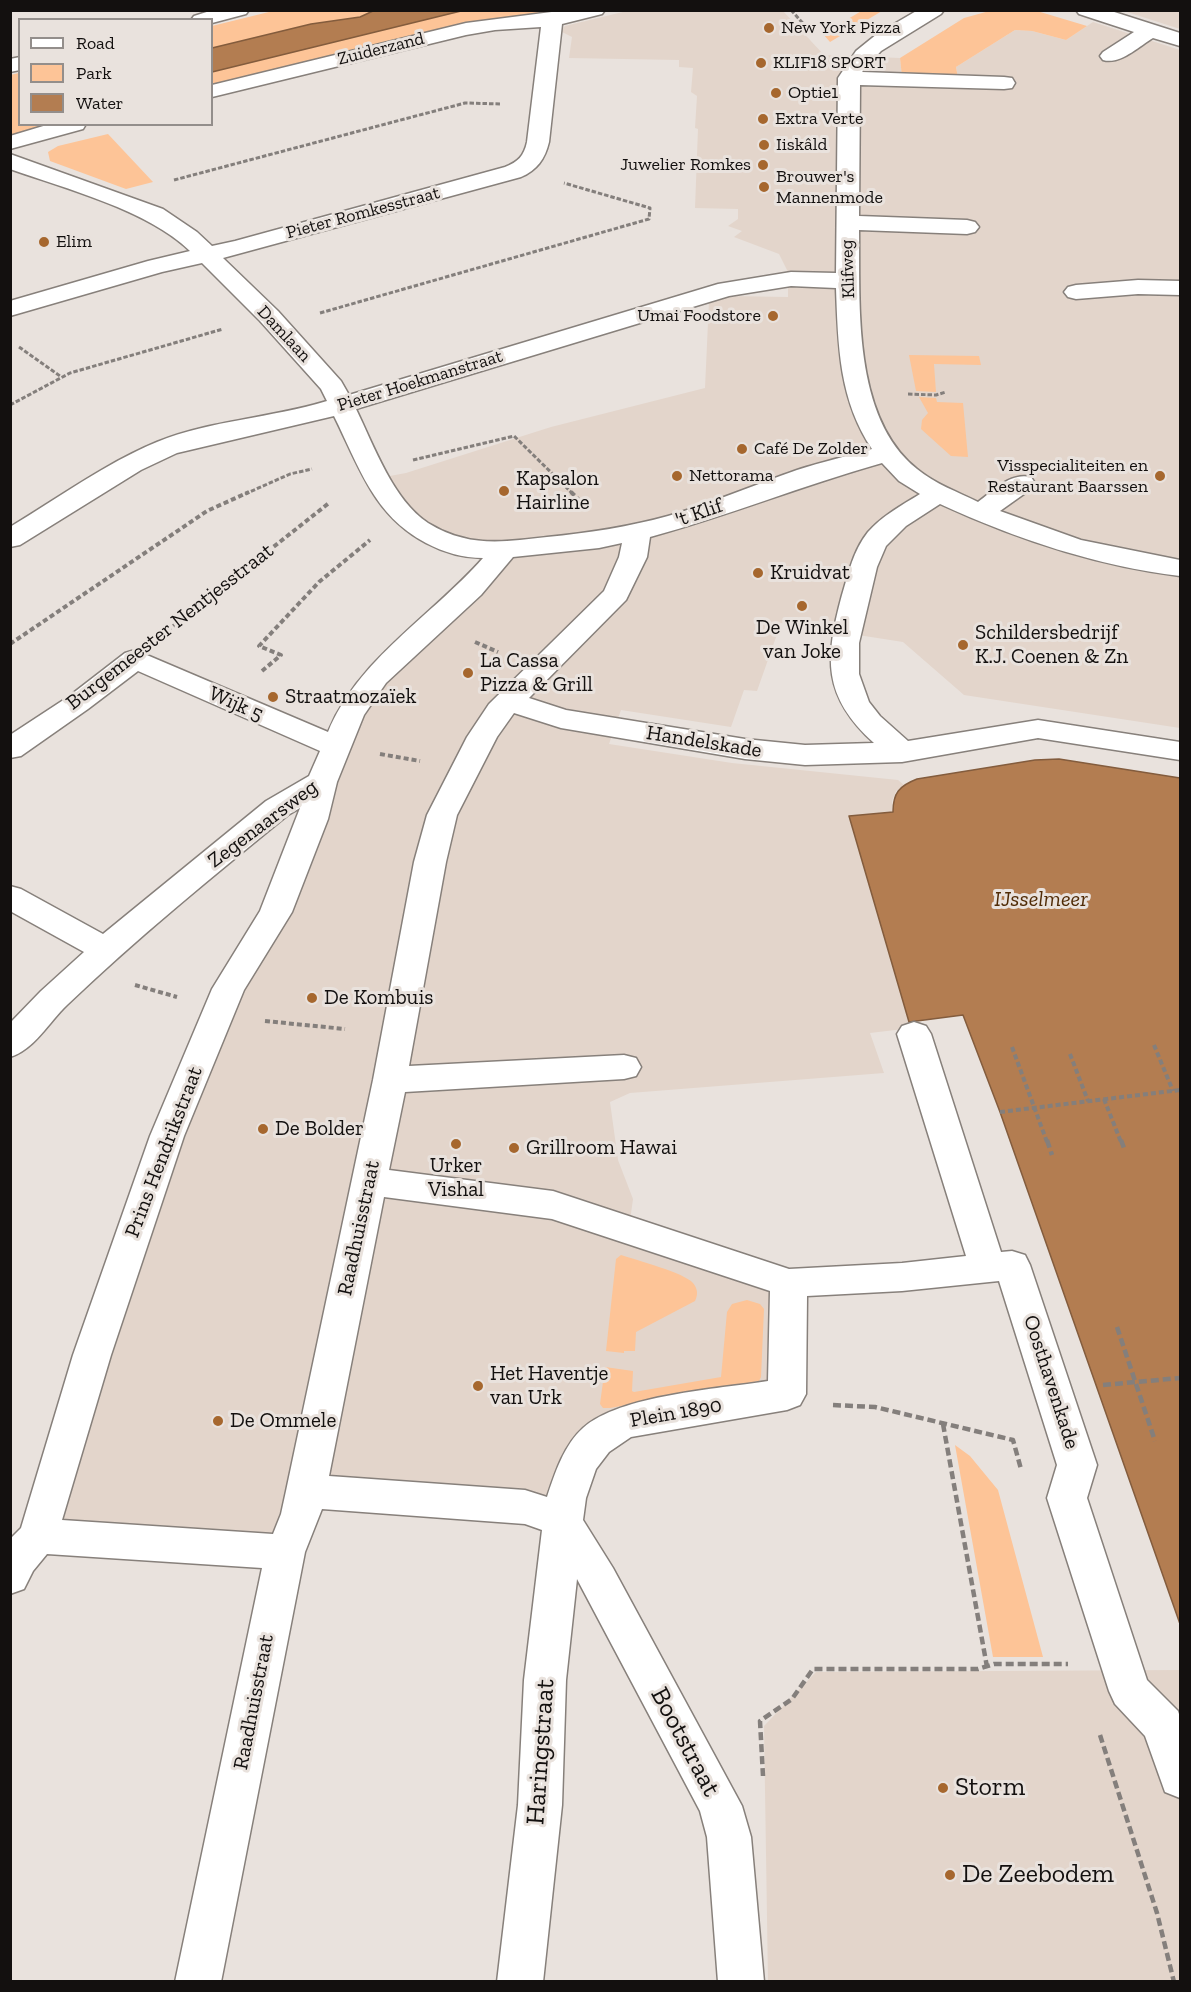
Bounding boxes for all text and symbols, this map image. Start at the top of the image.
place label: New York Pizza [781,17,901,39]
legend [18,18,213,126]
marker: New York Pizza [762,21,776,35]
street label: Zuiderzand [335,28,427,70]
text: Road [76,32,115,54]
place label: KLIF18 SPORT [773,52,886,74]
marker: KLIF18 SPORT [754,56,768,70]
text: Park [76,62,112,84]
place label: Optie1 [788,82,838,104]
marker: Optie1 [769,86,783,100]
text: Water [76,92,123,114]
place label: Extra Verte [775,108,863,130]
marker: Extra Verte [756,112,770,126]
place label: Iiskâld [776,134,827,156]
marker: Iiskâld [757,138,771,152]
place label: Juwelier Romkes [620,154,751,176]
marker: Juwelier Romkes [756,158,770,172]
place label: Brouwer's Mannenmode [776,166,883,208]
marker: Brouwer's Mannenmode [757,180,771,194]
street label: Pieter Romkesstraat [284,182,442,244]
place label: Elim [56,231,92,253]
marker: Elim [37,235,51,249]
street label: Klifweg [836,239,860,299]
street label: Damlaan [252,301,316,367]
place label: Umai Foodstore [637,305,761,327]
marker: Umai Foodstore [766,309,780,323]
street label: Pieter Hoekmanstraat [335,346,505,416]
place label: Café De Zolder [754,438,868,460]
marker: Café De Zolder [735,442,749,456]
place label: Visspecialiteiten en Restaurant Baarssen [988,455,1148,498]
place label: Nettorama [689,465,773,487]
place label: Kapsalon Hairline [516,466,599,516]
marker: Nettorama [670,469,684,483]
marker: Visspecialiteiten en Restaurant Baarssen [1153,469,1167,483]
marker: Kapsalon Hairline [497,484,511,498]
street label: 't Klif [672,493,726,533]
street label: Burgemeester Nentjesstraat [61,538,279,716]
place label: Kruidvat [770,560,850,586]
marker: Kruidvat [751,566,765,580]
marker: De Winkel van Joke [795,599,809,613]
place label: De Winkel van Joke [756,615,848,665]
place label: Schildersbedrijf K.J. Coenen & Zn [975,620,1128,670]
marker: Schildersbedrijf K.J. Coenen & Zn [956,638,970,652]
place label: La Cassa Pizza & Grill [480,648,593,698]
marker: La Cassa Pizza & Grill [461,666,475,680]
street label: Wijk 5 [205,681,267,727]
place label: Straatmozaïek [285,684,416,710]
marker: Straatmozaïek [266,690,280,704]
street label: Handelskade [645,720,763,764]
street label: Zegenaarsweg [203,775,323,873]
water label: IJsselmeer [994,887,1088,913]
place label: De Kombuis [324,985,433,1011]
marker: De Kombuis [305,991,319,1005]
street label: Prins Hendrikstraat [120,1063,208,1241]
place label: De Bolder [275,1116,364,1142]
marker: De Bolder [256,1122,270,1136]
place label: Grillroom Hawai [526,1135,677,1161]
marker: Urker Vishal [449,1137,463,1151]
marker: Grillroom Hawai [507,1141,521,1155]
place label: Urker Vishal [428,1153,484,1203]
street label: Raadhuisstraat [332,1158,386,1298]
street label: Oosthavenkade [1018,1312,1084,1452]
place label: Het Haventje van Urk [490,1361,608,1411]
marker: Het Haventje van Urk [471,1379,485,1393]
street label: Plein 1890 [628,1393,724,1433]
place label: De Ommele [230,1408,336,1434]
marker: De Ommele [211,1414,225,1428]
street label: Raadhuisstraat [229,1632,279,1772]
street label: Haringstraat [520,1678,562,1826]
street label: Bootstraat [643,1682,727,1802]
place label: Storm [955,1772,1025,1804]
marker: Storm [936,1781,950,1795]
place label: De Zeebodem [962,1859,1114,1891]
marker: De Zeebodem [943,1868,957,1882]

